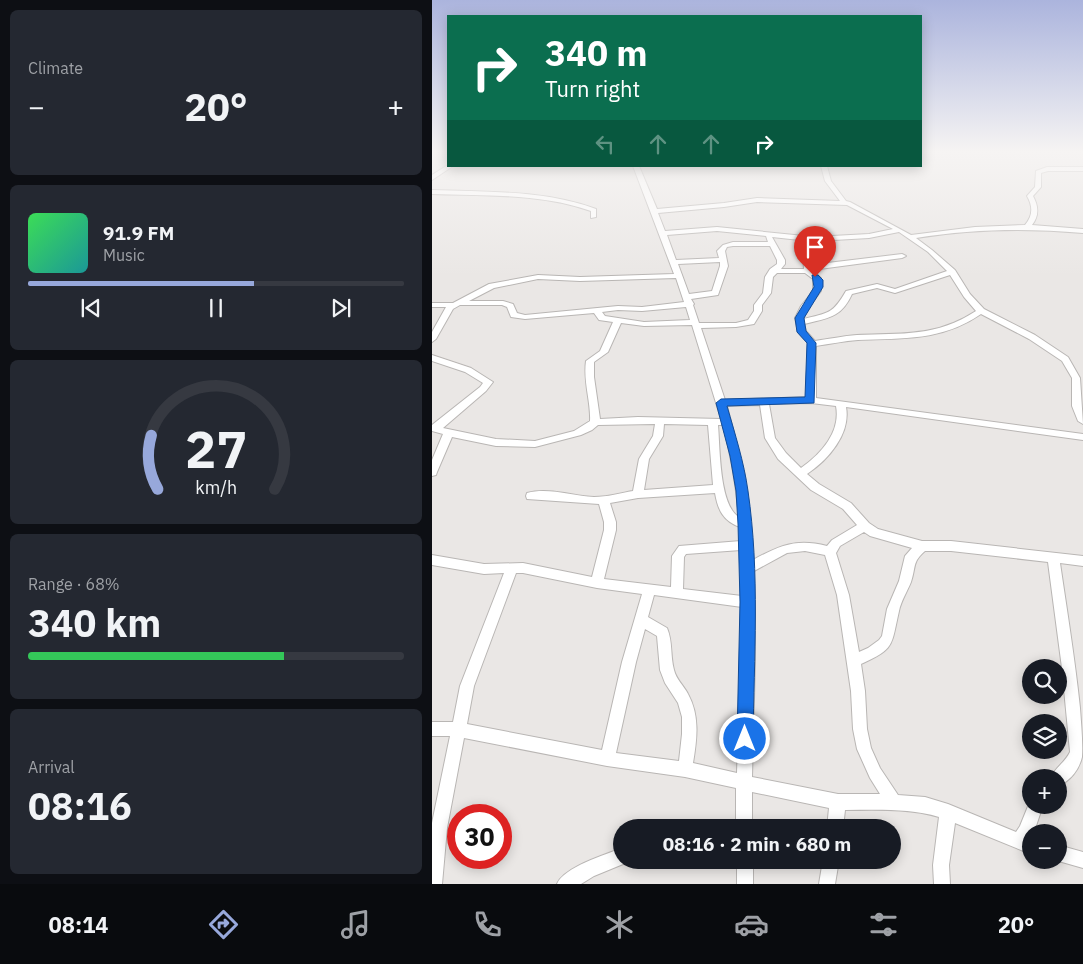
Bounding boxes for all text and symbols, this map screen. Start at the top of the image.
text: 340 m [545,30,648,76]
icon: right [462,35,527,100]
text: Climate [28,58,83,78]
text: Turn right [545,74,640,103]
text: 20° [184,82,248,131]
text: − [28,88,45,125]
text: + [387,88,404,125]
icon: left [591,130,619,158]
icon: ahead [644,130,672,158]
icon: ahead [697,130,725,158]
icon: right [750,130,778,158]
text: 91.9 FM [103,221,174,245]
pin [794,226,836,277]
icon: arrive [801,233,829,261]
text: Music [103,245,145,265]
icon: previous [77,294,105,322]
icon: pause [202,294,230,322]
icon: next [327,294,355,322]
text: 27 [185,415,247,482]
text: km/h [195,476,237,499]
text: Range · 68% [28,574,120,594]
text: 340 km [28,598,161,647]
map controls [1022,659,1067,869]
button: search [1022,659,1067,704]
position arrow [718,712,770,764]
button: layers [1022,714,1067,759]
text: Arrival [28,757,75,777]
button: + [1022,769,1067,814]
text: 08:16 [28,781,132,830]
speed limit sign: 30 [447,804,512,869]
button: − [1022,824,1067,869]
text: 08:16 · 2 min · 680 m [663,832,851,856]
icon: directions [206,907,241,942]
icon: music [338,907,373,942]
icon: phone [470,907,505,942]
icon: climate [602,907,637,942]
icon: car [734,907,769,942]
icon: filters [866,907,901,942]
text: 08:14 [49,910,109,939]
text: 20° [998,910,1034,939]

